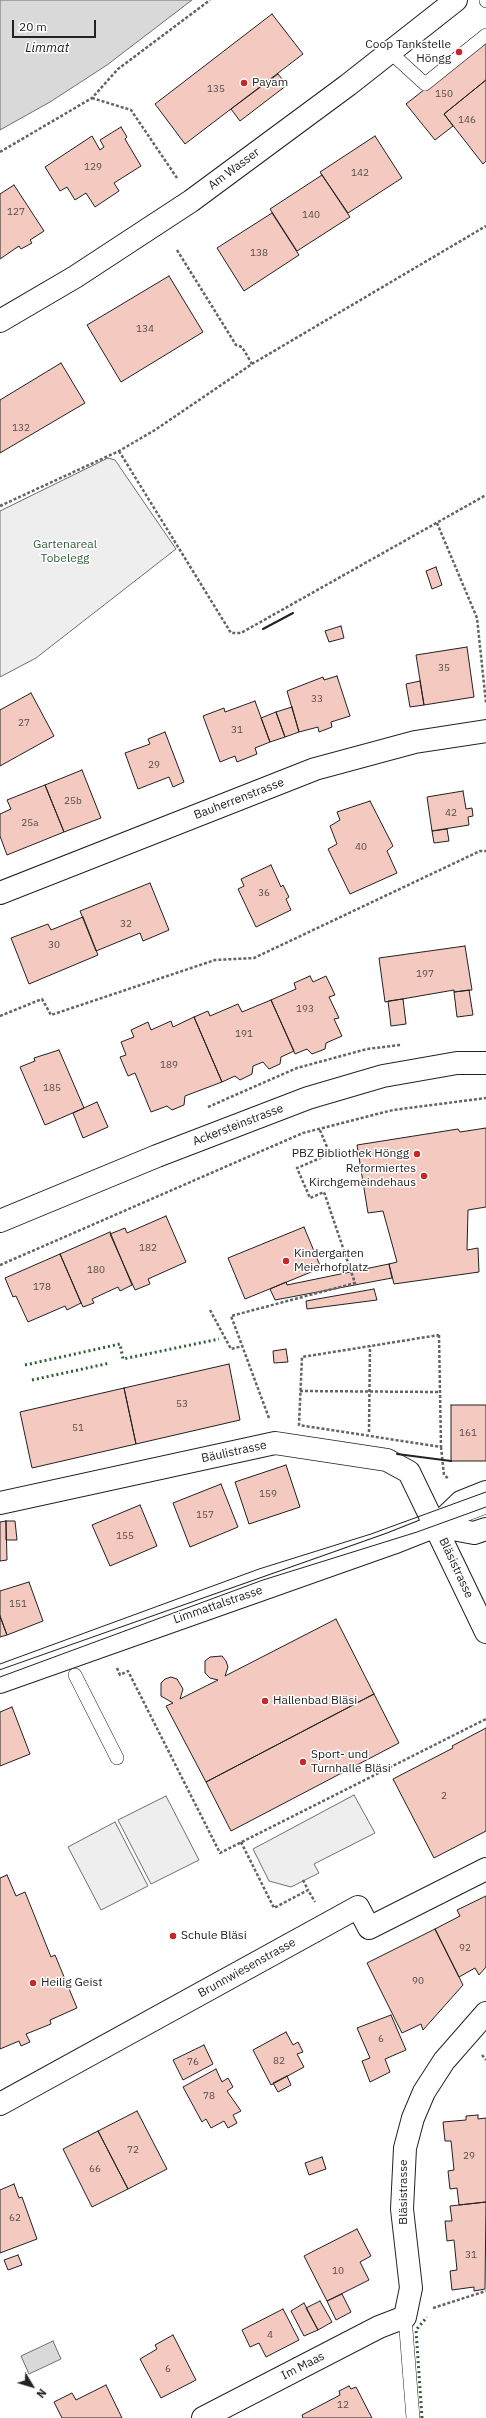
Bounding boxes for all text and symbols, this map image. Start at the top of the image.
scale bar [14,12,98,38]
text: 20 m [19,19,47,34]
place label: Coop Tankstelle Höngg [365,38,451,66]
water label: Limmat [25,40,69,56]
marker: Coop Tankstelle Höngg [454,47,464,57]
place label: Payam [252,76,288,90]
marker: Payam [239,78,249,88]
house number: 135 [207,83,225,95]
house number: 150 [435,88,453,100]
house number: 146 [458,114,476,126]
street label: Am Wasser [205,145,263,193]
house number: 129 [84,161,102,173]
house number: 142 [351,167,369,179]
house number: 127 [7,206,25,218]
house number: 140 [302,209,320,221]
house number: 138 [250,247,268,259]
house number: 134 [136,323,154,335]
house number: 132 [12,422,30,434]
park label: Gartenareal Tobelegg [33,538,97,566]
house number: 35 [438,662,450,674]
house number: 33 [311,693,323,705]
house number: 27 [18,717,30,729]
house number: 31 [231,724,243,736]
house number: 29 [148,759,160,771]
street label: Bauherrenstrasse [192,775,286,823]
house number: 25b [64,795,82,807]
house number: 42 [445,807,457,819]
house number: 25a [21,817,39,829]
house number: 40 [355,841,367,853]
house number: 36 [258,887,270,899]
house number: 32 [120,918,132,930]
house number: 30 [48,939,60,951]
house number: 197 [416,968,434,980]
house number: 193 [296,1003,314,1015]
house number: 191 [235,1028,253,1040]
house number: 189 [160,1059,178,1071]
house number: 185 [43,1082,61,1094]
street label: Ackersteinstrasse [191,1101,285,1149]
place label: PBZ Bibliothek Höngg [292,1147,409,1161]
marker: PBZ Bibliothek Höngg [412,1149,422,1159]
place label: Reformiertes Kirchgemeindehaus [309,1162,416,1190]
marker: Reformiertes Kirchgemeindehaus [419,1171,429,1181]
house number: 182 [139,1242,157,1254]
place label: Kindergarten Meierhofplatz [294,1247,368,1275]
marker: Kindergarten Meierhofplatz [281,1256,291,1266]
house number: 180 [87,1264,105,1276]
house number: 178 [33,1281,51,1293]
house number: 53 [176,1398,188,1410]
house number: 51 [72,1422,84,1434]
house number: 161 [459,1427,477,1439]
street label: Bäulistrasse [200,1438,268,1466]
house number: 159 [259,1488,277,1500]
house number: 157 [196,1509,214,1521]
house number: 155 [116,1530,134,1542]
street label: Bläsistrasse [436,1535,476,1601]
street label: Limmattalstrasse [172,1583,264,1627]
house number: 151 [9,1598,27,1610]
place label: Hallenbad Bläsi [273,1694,357,1708]
marker: Hallenbad Bläsi [260,1696,270,1706]
place label: Sport- und Turnhalle Bläsi [311,1748,391,1776]
marker: Sport- und Turnhalle Bläsi [298,1757,308,1767]
house number: 2 [441,1790,447,1802]
place label: Schule Bläsi [181,1929,247,1943]
marker: Schule Bläsi [168,1931,178,1941]
street label: Brunnwiesenstrasse [196,1935,298,2001]
house number: 92 [459,1942,471,1954]
house number: 90 [412,1975,424,1987]
place label: Heilig Geist [41,1976,102,1990]
marker: Heilig Geist [28,1978,38,1988]
house number: 6 [378,2033,384,2045]
house number: 82 [273,2055,285,2067]
house number: 76 [187,2056,199,2068]
house number: 78 [203,2090,215,2102]
house number: 72 [127,2144,139,2156]
house number: 29 [463,2150,475,2162]
street label: Bläsistrasse [397,2159,411,2225]
house number: 66 [89,2163,101,2175]
house number: 62 [9,2212,21,2224]
house number: 31 [465,2249,477,2261]
house number: 10 [332,2265,344,2277]
house number: 4 [267,2329,273,2341]
street label: Im Maas [279,2349,327,2383]
house number: 6 [165,2363,171,2375]
north arrow [12,2366,52,2406]
text: N [33,2386,49,2401]
house number: 12 [337,2399,349,2411]

